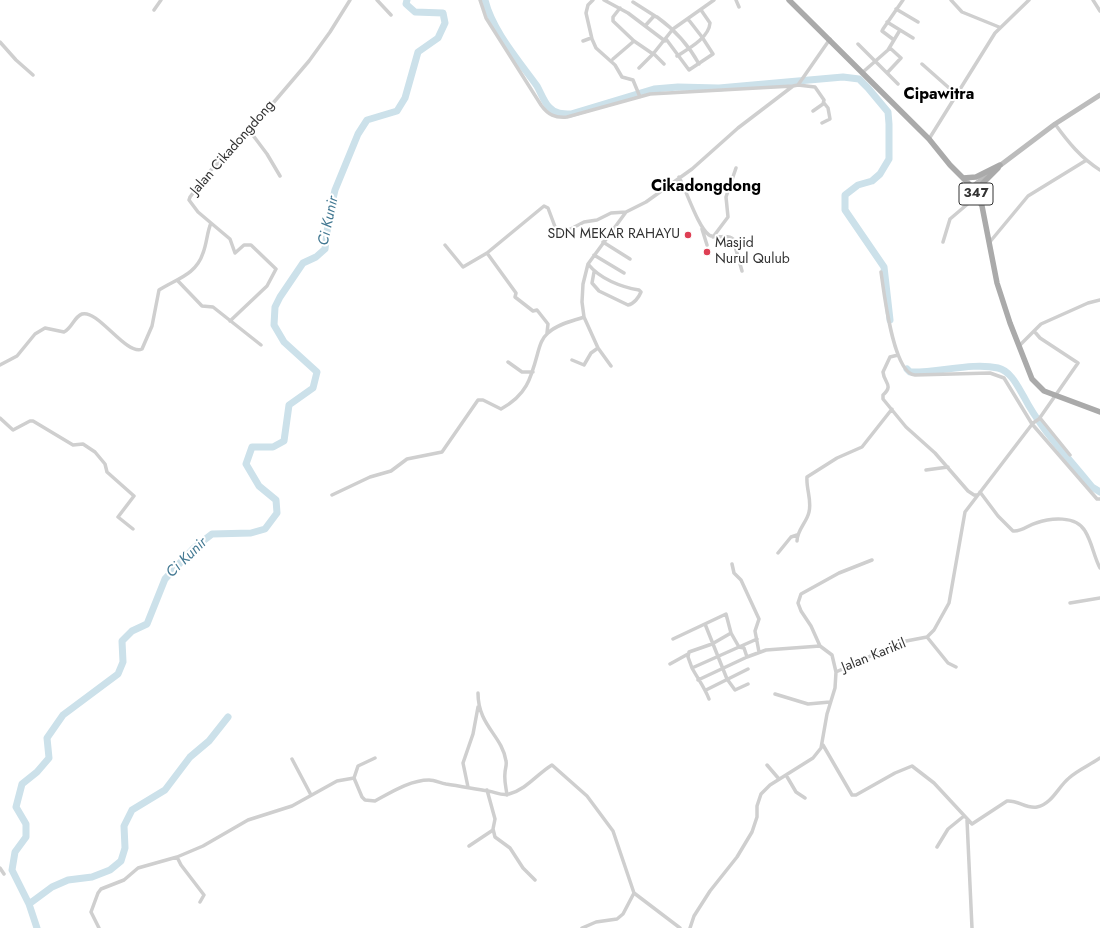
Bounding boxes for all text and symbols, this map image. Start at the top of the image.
district label: Cipawitra [904,85,974,105]
street label: Jalan Cikadongdong [187,97,279,199]
district label: Cikadongdong [651,177,761,197]
road number: 347 [959,183,993,205]
water label: Ci Kunir [315,195,343,247]
place label: SDN MEKAR RAHAYU [548,227,680,243]
marker: SDN MEKAR RAHAYU [683,230,693,240]
place label: Masjid Nurul Qulub [715,236,790,268]
marker: Masjid Nurul Qulub [702,247,712,257]
water label: Ci Kunir [163,534,211,582]
street label: Jalan Karikil [839,636,909,676]

